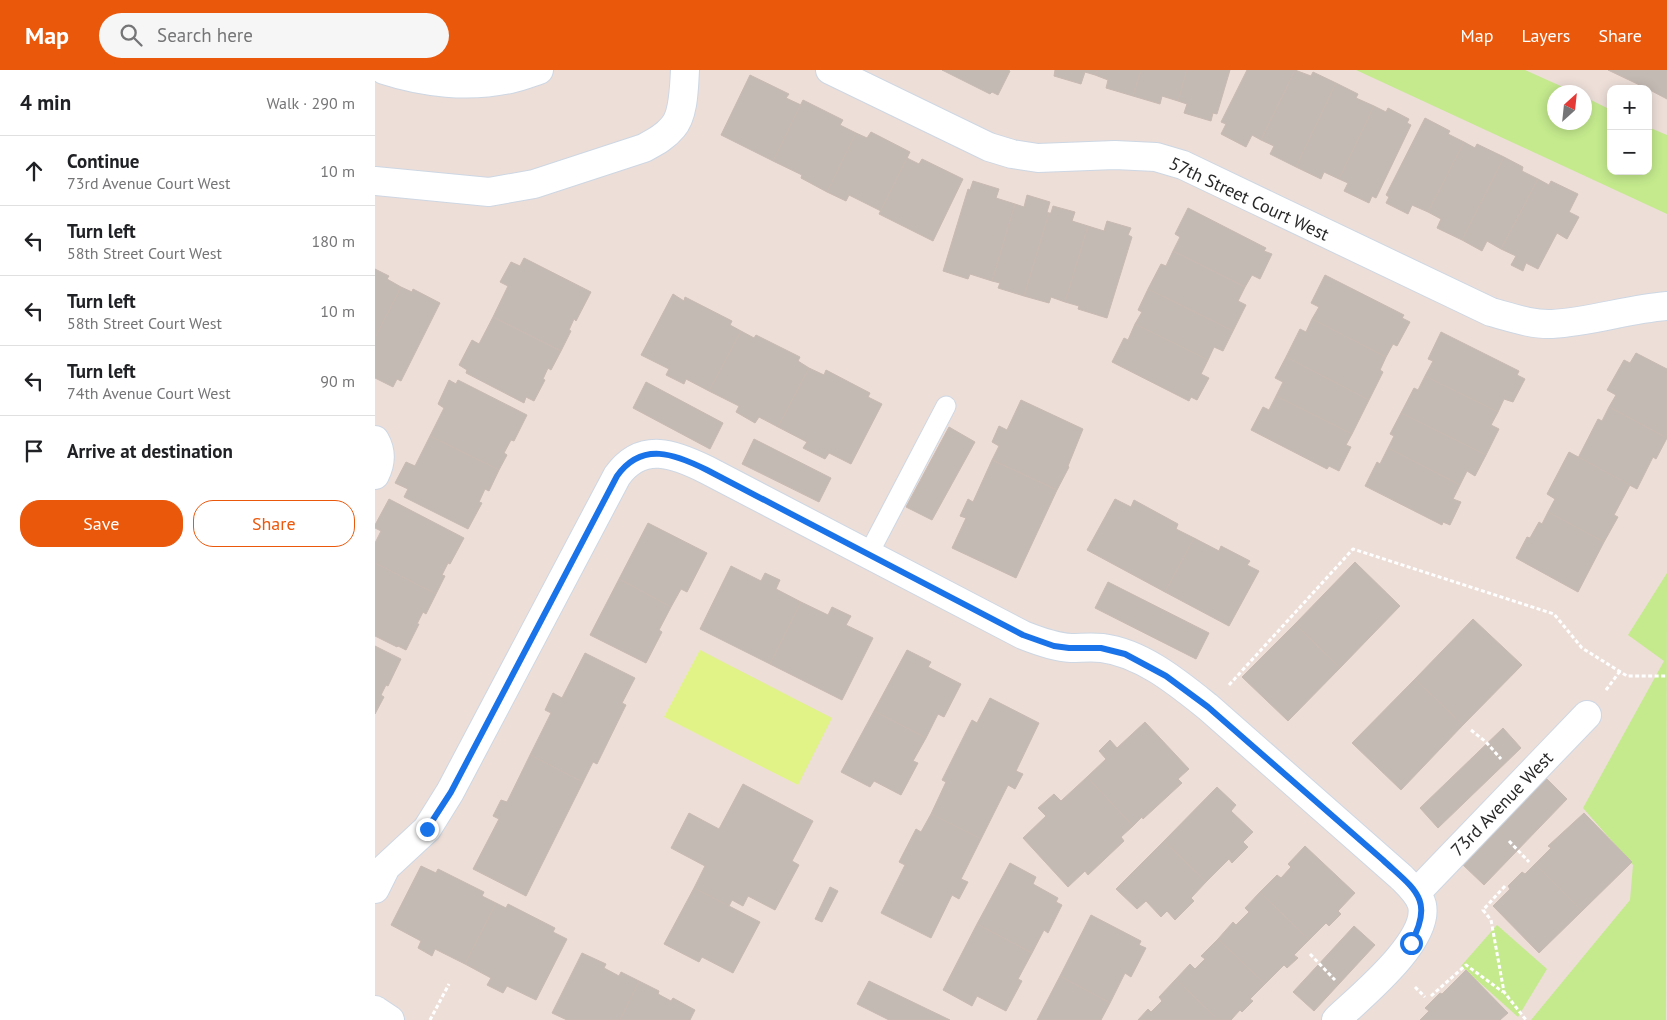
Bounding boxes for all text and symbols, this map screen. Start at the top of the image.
search box [99,13,449,58]
text: Map [25,20,69,51]
icon: search [117,21,145,49]
text: Search here [157,23,253,47]
text: Map [1461,24,1493,47]
text: Layers [1521,24,1570,47]
text: Share [1598,24,1642,47]
north arrow [1547,85,1592,130]
map controls [1607,85,1652,175]
button: + [1607,85,1652,130]
text: 4 min [20,89,71,116]
text: Walk · 290 m [266,93,355,113]
button: − [1607,130,1652,175]
text: Continue [67,149,139,173]
street label: 57th Street Court West [1166,151,1333,246]
icon: ahead [20,157,48,185]
text: 10 m [320,161,355,181]
text: 73rd Avenue Court West [67,173,230,193]
text: Turn left [67,219,136,243]
icon: left [20,227,48,255]
text: 180 m [312,231,355,251]
text: 58th Street Court West [67,243,222,263]
text: Turn left [67,289,136,313]
icon: left [20,297,48,325]
text: 10 m [320,301,355,321]
text: 58th Street Court West [67,313,222,333]
text: Turn left [67,359,136,383]
icon: left [20,367,48,395]
text: 90 m [320,371,355,391]
text: 74th Avenue Court West [67,383,231,403]
icon: arrive [20,437,48,465]
text: Arrive at destination [67,439,233,463]
button: Save [20,500,183,547]
button: Share [193,500,355,547]
street label: 73rd Avenue West [1446,746,1558,861]
route end [416,818,439,841]
route start [1400,932,1423,955]

